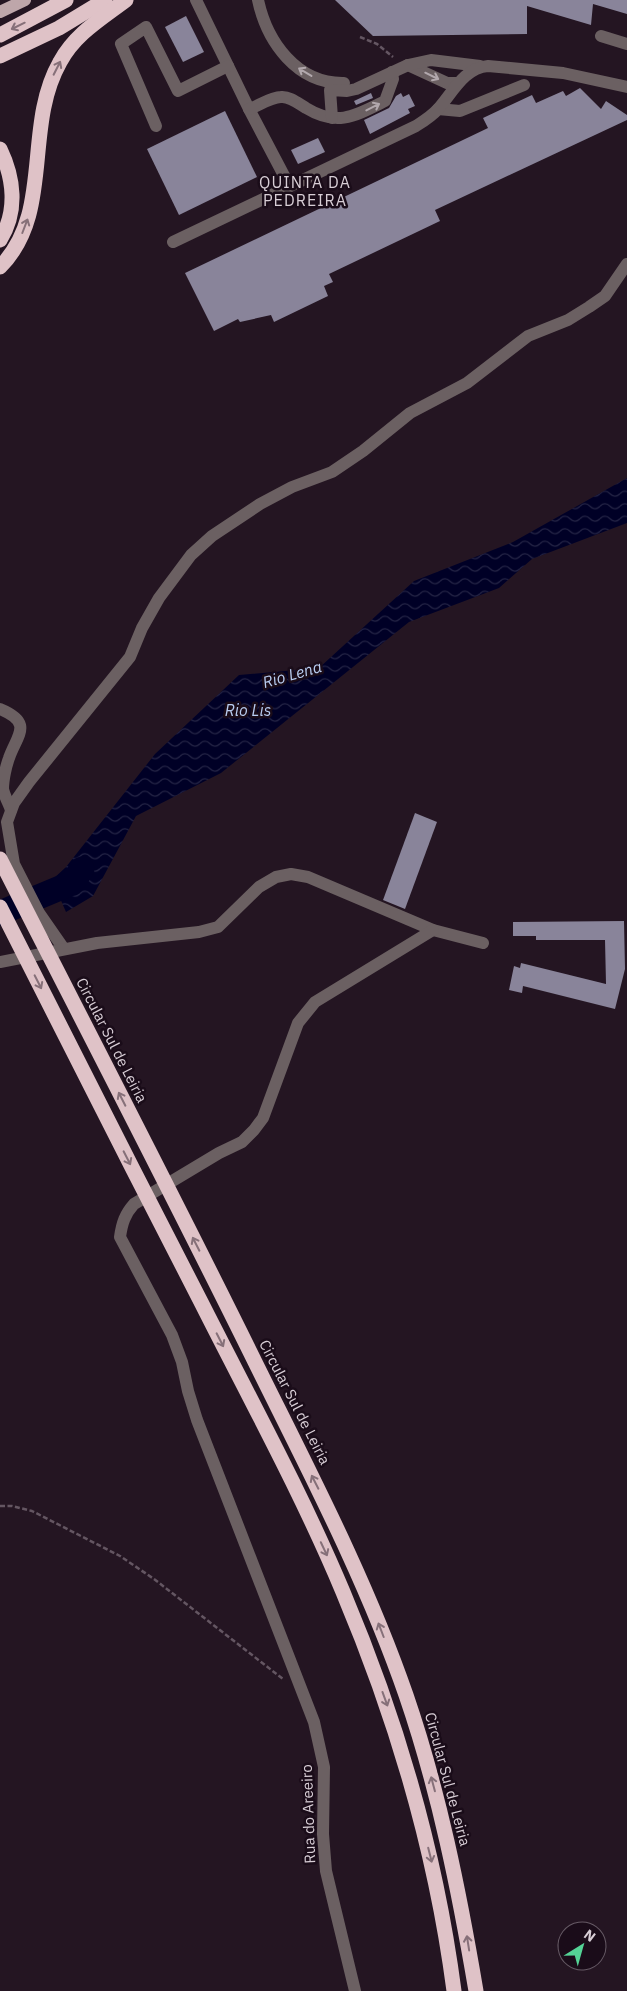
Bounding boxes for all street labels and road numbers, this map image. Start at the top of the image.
street label: Circular Sul de Leiria [72,974,152,1106]
street label: Circular Sul de Leiria [255,1336,335,1468]
street label: Circular Sul de Leiria [421,1710,475,1848]
street label: Rua do Areeiro [297,1764,319,1864]

